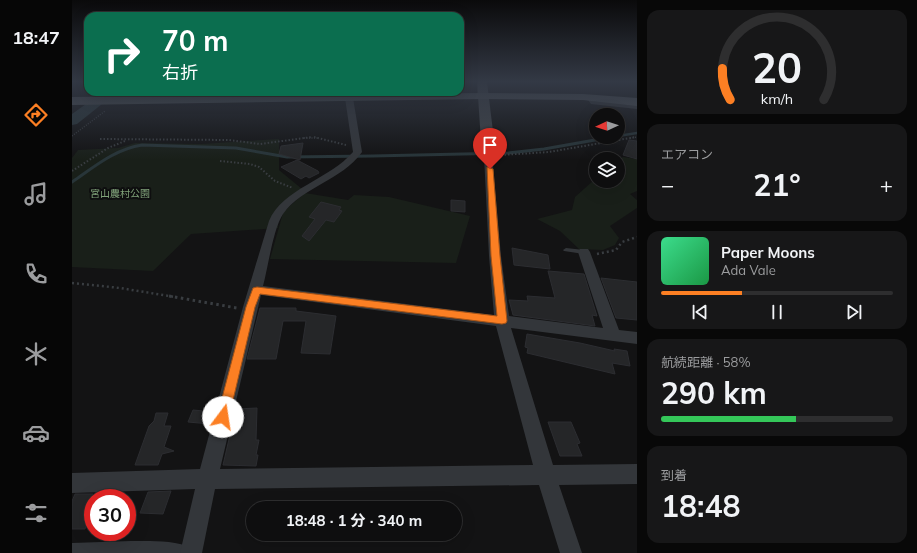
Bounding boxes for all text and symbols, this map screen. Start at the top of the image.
text: 70 m [162,23,228,58]
text: 18:47 [12,26,60,49]
icon: right [96,28,148,80]
text: 20 [752,41,802,93]
text: 右折 [162,61,198,84]
text: km/h [761,90,793,108]
icon: directions [22,101,50,129]
north arrow [589,108,625,144]
map controls [589,108,625,188]
pin [473,128,507,169]
icon: arrive [479,134,501,156]
text: エアコン [661,146,713,162]
button: layers [589,152,625,188]
text: 21° [753,166,801,204]
text: − [661,171,674,199]
text: + [880,171,893,199]
icon: music [22,180,50,208]
park label: 宮山農村公園 [90,187,150,200]
text: Paper Moons [721,243,815,262]
icon: phone [22,260,50,288]
text: Ada Vale [721,262,776,278]
icon: previous [689,301,711,323]
icon: pause [766,301,788,323]
icon: next [843,301,865,323]
icon: climate [22,340,50,368]
text: 航続距離 · 58% [661,354,751,370]
text: 290 km [661,374,767,412]
position arrow [202,396,244,438]
icon: car [22,419,50,447]
text: 到着 [661,467,687,483]
text: 18:48 [661,487,740,525]
speed limit sign: 30 [84,489,136,541]
icon: filters [22,499,50,527]
text: 18:48 · 1 分 · 340 m [286,511,422,530]

